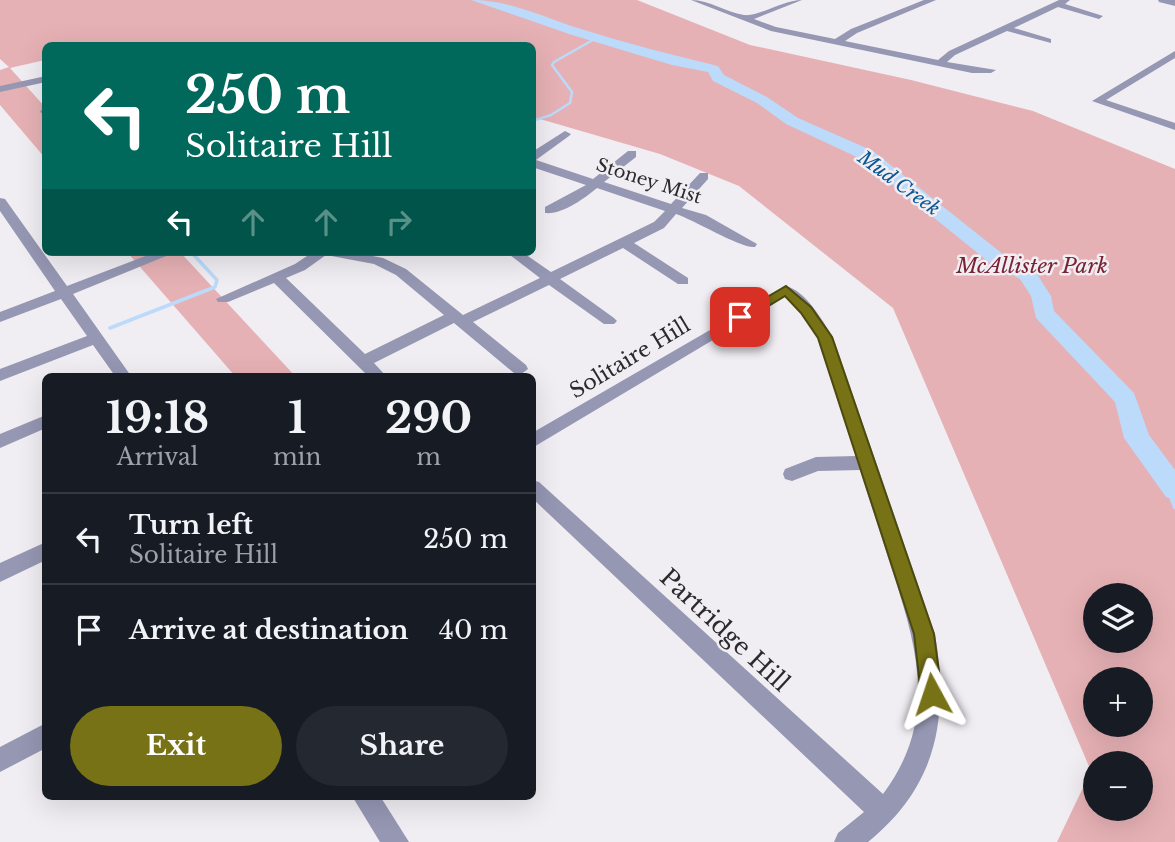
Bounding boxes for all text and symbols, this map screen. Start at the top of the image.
text: 250 m [185,65,350,126]
icon: left [70,70,161,161]
text: Solitaire Hill [185,126,392,166]
water label: Mud Creek [853,145,944,220]
street label: Stoney Mist [594,154,705,208]
icon: left [161,203,199,241]
icon: ahead [234,203,272,241]
icon: ahead [307,203,345,241]
icon: right [380,203,418,241]
park label: McAllister Park [955,253,1108,279]
pin [710,287,770,347]
icon: arrive [721,298,759,336]
street label: Solitaire Hill [565,312,695,404]
text: 19:18 [106,392,209,444]
text: 1 [288,392,306,444]
text: 290 [385,392,472,444]
text: Arrival [117,443,198,471]
text: min [273,443,321,471]
text: m [416,443,441,471]
text: Turn left [129,509,253,541]
icon: left [70,520,108,558]
text: 250 m [423,523,508,555]
text: Solitaire Hill [129,541,278,569]
street label: Partridge Hill [654,563,796,698]
map controls [1083,583,1153,821]
button: layers [1083,583,1153,653]
icon: arrive [70,611,108,649]
text: Arrive at destination [129,614,409,646]
text: 40 m [439,614,508,646]
position arrow [895,657,969,731]
button: + [1083,667,1153,737]
button: Exit [70,706,282,786]
button: Share [296,706,508,786]
button: − [1083,751,1153,821]

